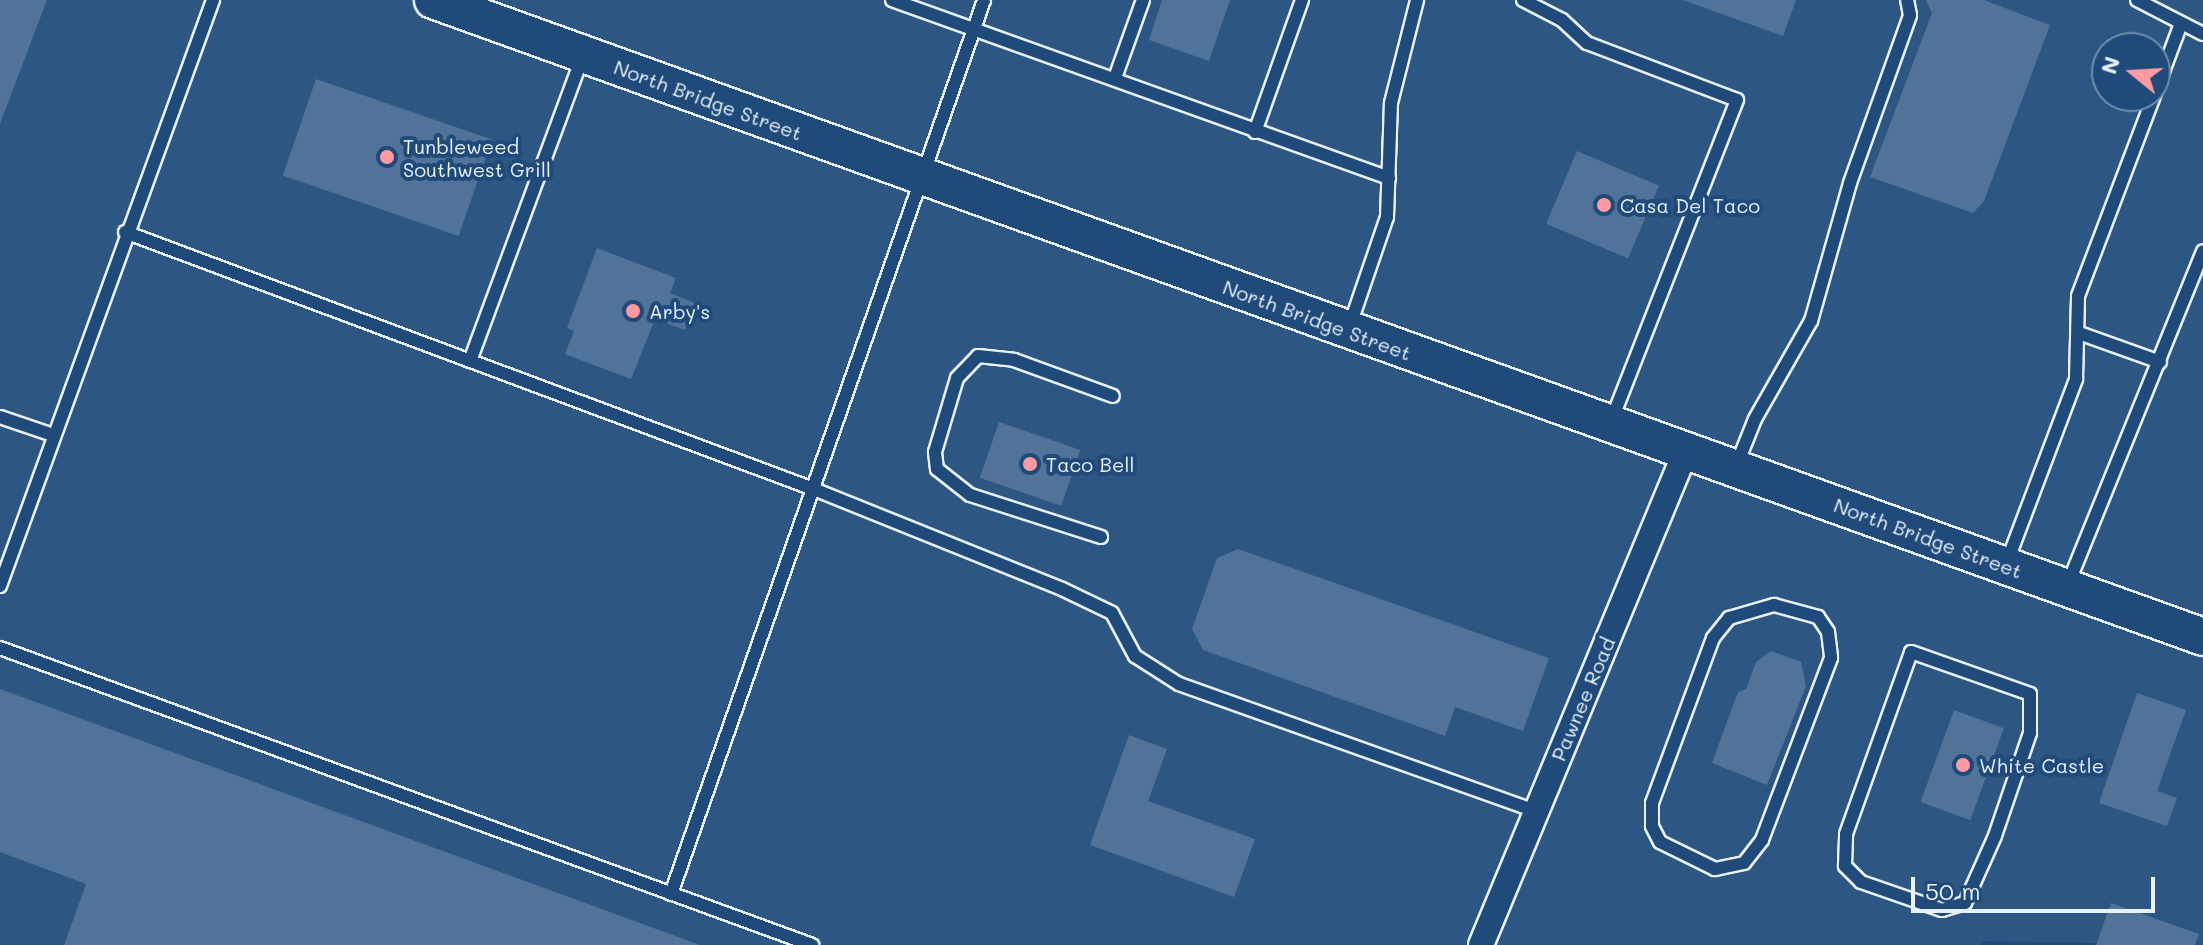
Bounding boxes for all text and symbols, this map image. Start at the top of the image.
north arrow [2091,32,2171,112]
text: N [2093,53,2126,77]
street label: North Bridge Street [611,55,805,145]
place label: Tunbleweed Southwest Grill [403,134,551,181]
marker: Tunbleweed Southwest Grill [378,148,396,166]
place label: Casa Del Taco [1620,193,1760,217]
marker: Casa Del Taco [1595,196,1613,214]
street label: North Bridge Street [1220,275,1414,365]
place label: Arby's [649,299,710,323]
marker: Arby's [624,302,642,320]
place label: Taco Bell [1046,452,1134,476]
marker: Taco Bell [1021,455,1039,473]
street label: North Bridge Street [1831,493,2025,583]
street label: Pawnee Road [1546,633,1620,765]
place label: White Castle [1979,753,2104,777]
marker: White Castle [1954,756,1972,774]
scale bar [1915,861,2159,911]
text: 50 m [1925,875,1981,906]

